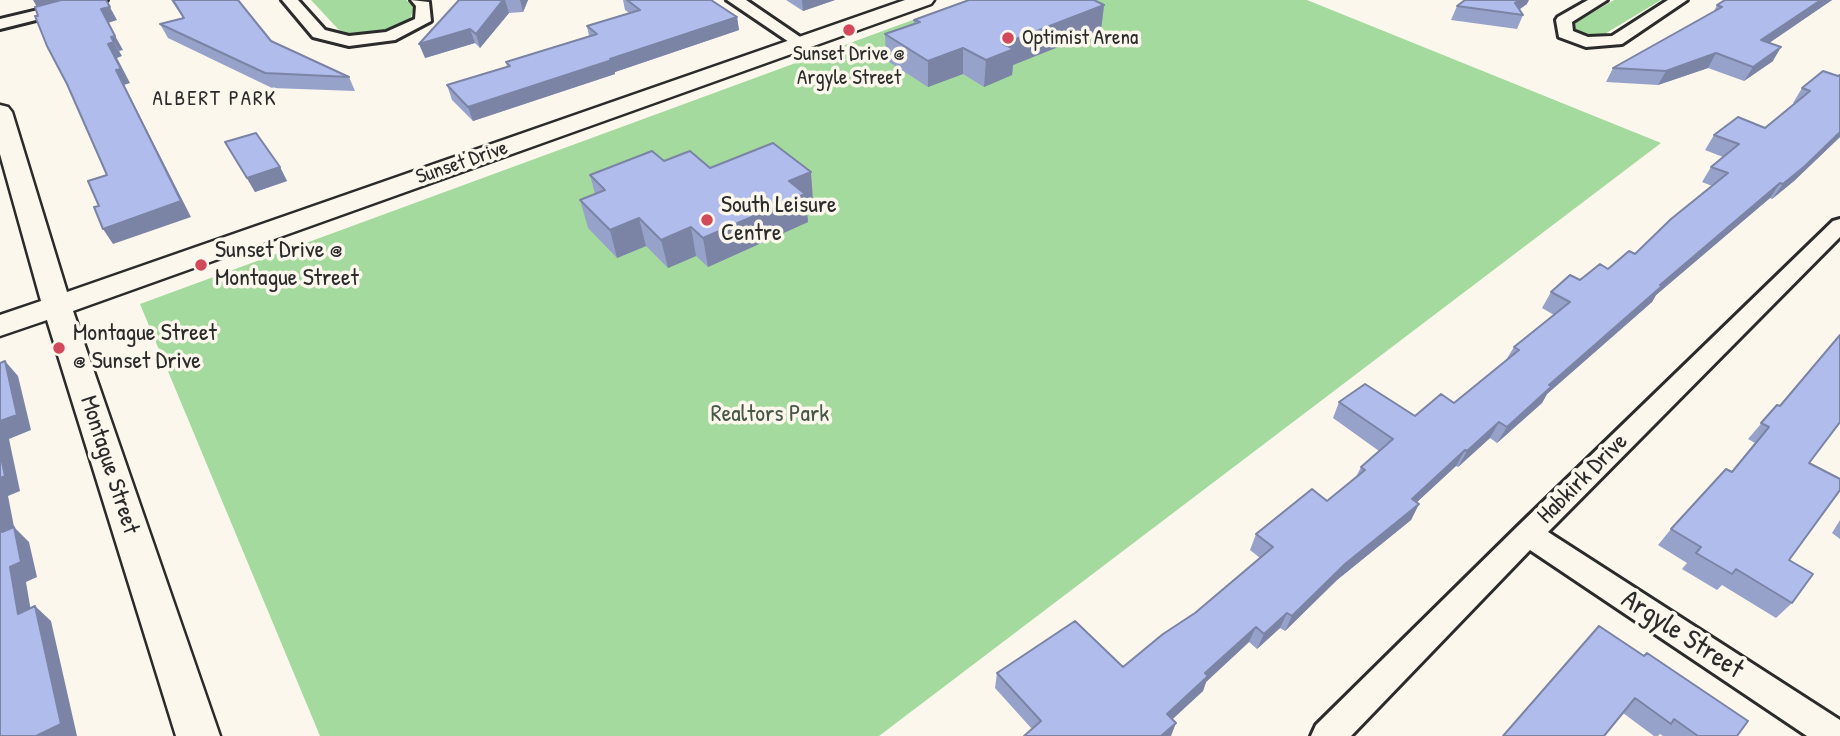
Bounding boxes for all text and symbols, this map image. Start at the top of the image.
marker: Sunset Drive @ Argyle Street [841,22,857,38]
place label: Optimist Arena [1022,25,1138,51]
marker: Optimist Arena [1000,30,1016,46]
place label: Sunset Drive @ Argyle Street [793,41,905,91]
district label: ALBERT PARK [154,86,276,112]
street label: Sunset Drive [413,136,511,190]
place label: South Leisure Centre [721,192,837,248]
marker: South Leisure Centre [699,212,715,228]
place label: Sunset Drive @ Montague Street [215,237,359,293]
marker: Sunset Drive @ Montague Street [193,257,209,273]
place label: Montague Street @ Sunset Drive [73,320,217,376]
marker: Montague Street @ Sunset Drive [51,340,67,356]
street label: Montague Street [73,392,145,538]
park label: Realtors Park [711,401,829,429]
street label: Habkirk Drive [1532,428,1634,530]
street label: Argyle Street [1615,583,1749,687]

